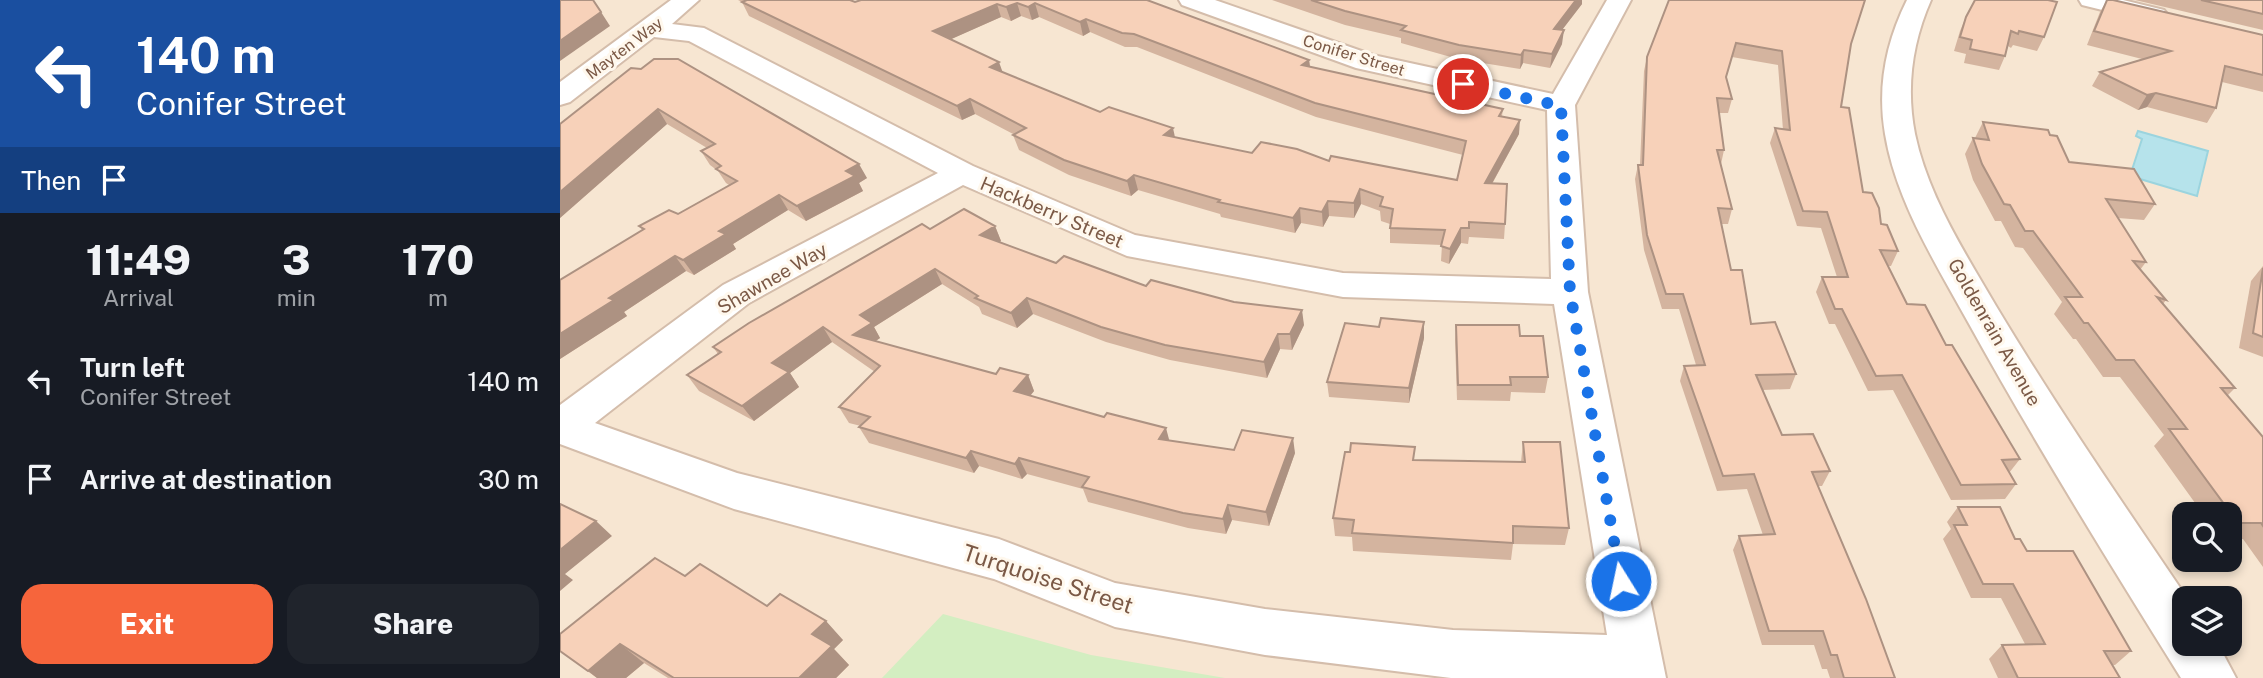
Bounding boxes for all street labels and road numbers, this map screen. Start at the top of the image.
street label: Mayten Way [582,13,667,83]
street label: Conifer Street [1301,31,1407,80]
street label: Hackberry Street [977,172,1127,252]
street label: Shawnee Way [713,238,831,318]
street label: Goldenrain Avenue [1944,254,2046,410]
street label: Turquoise Street [959,538,1137,619]

